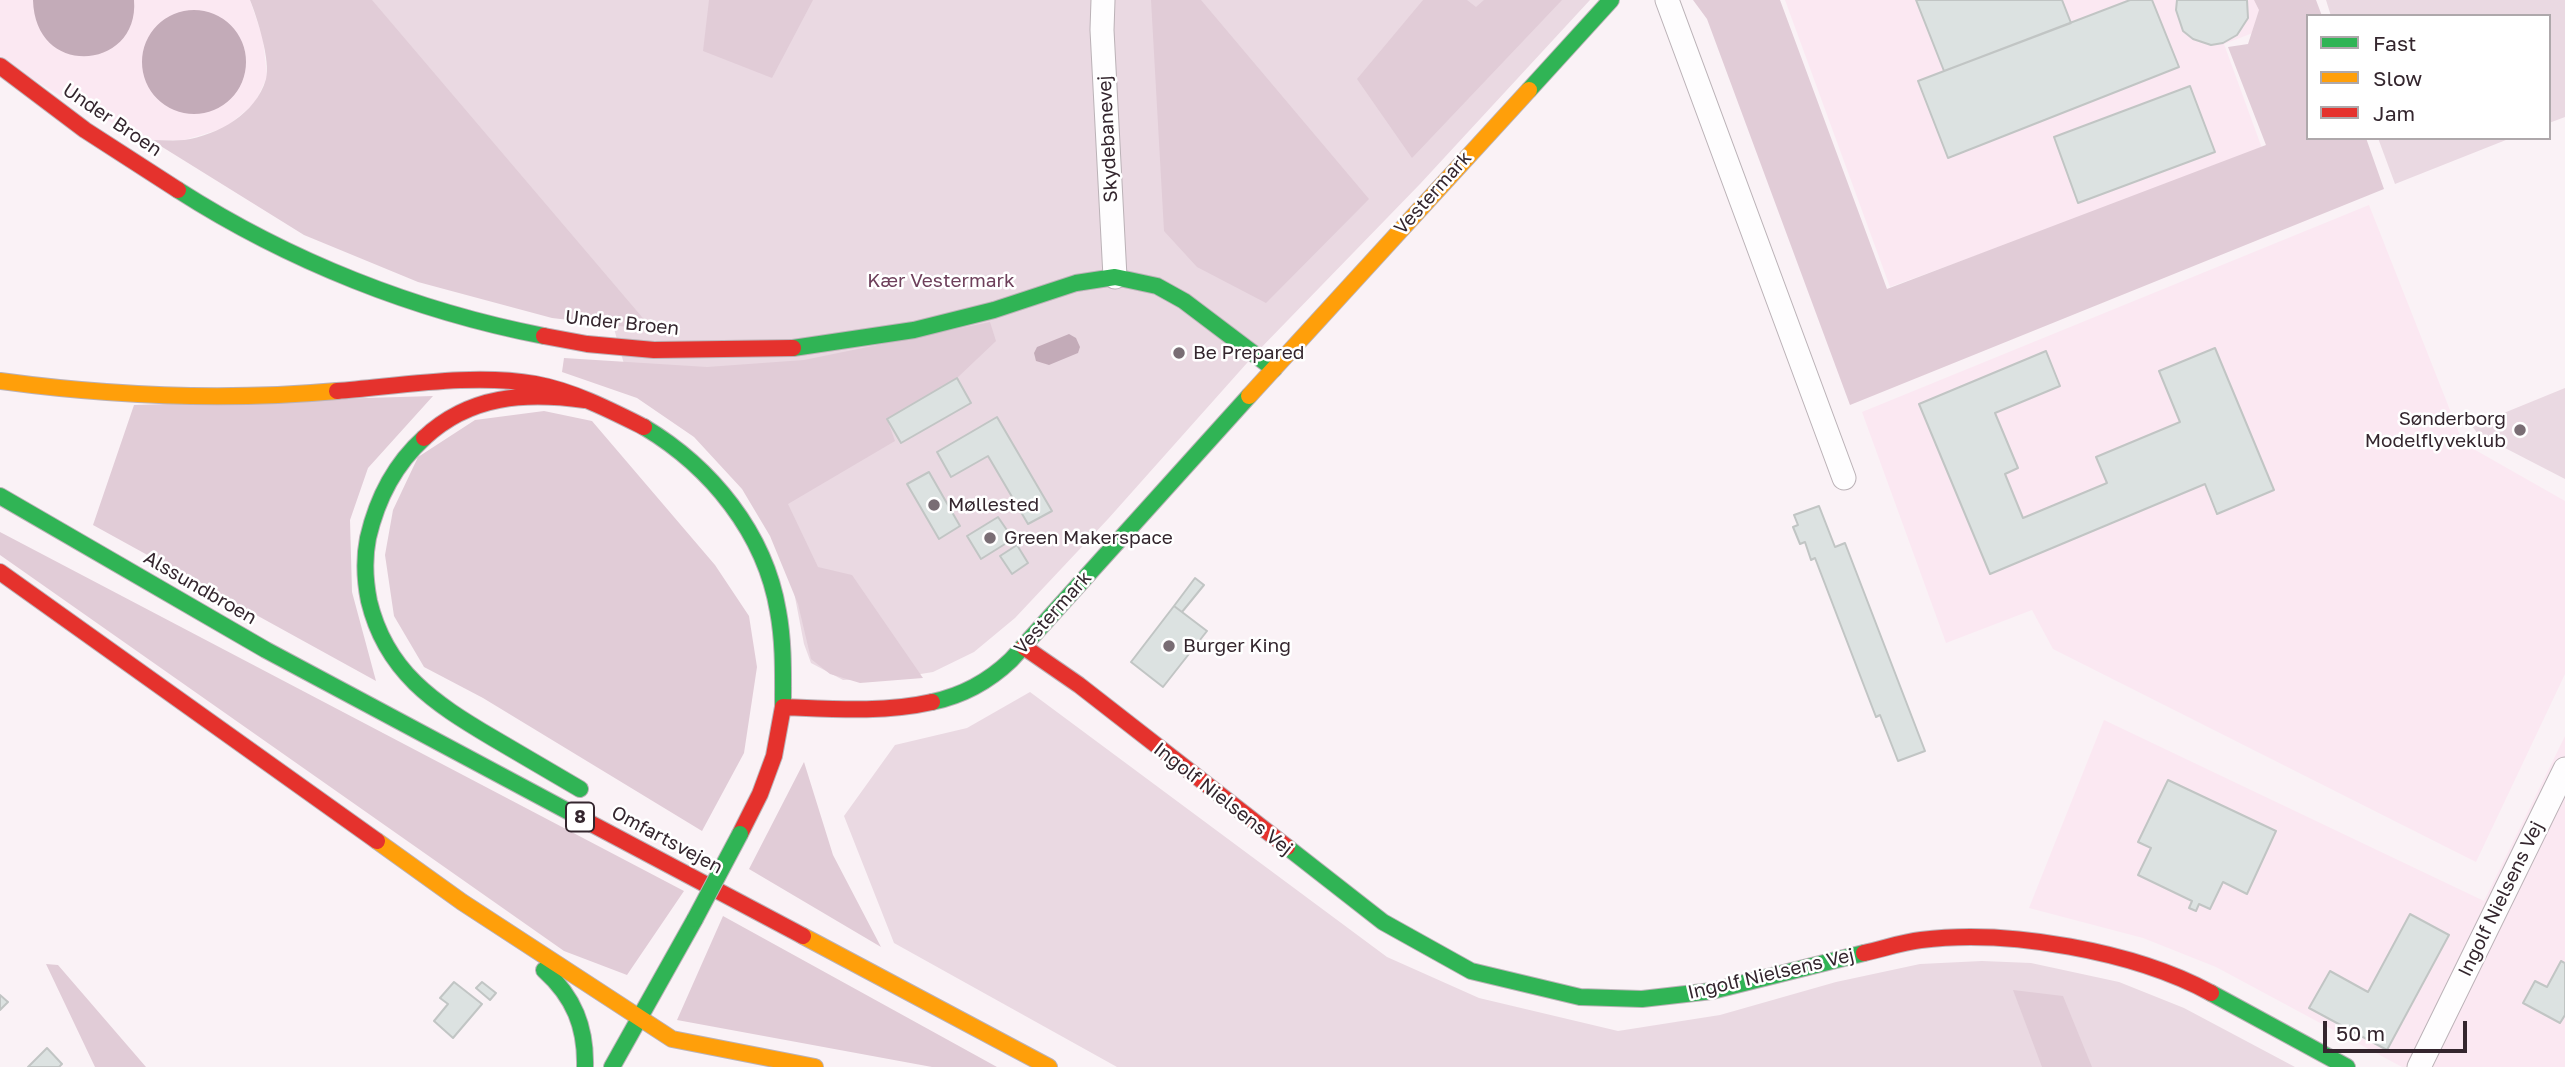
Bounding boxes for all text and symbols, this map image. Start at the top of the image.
legend [2306,14,2551,140]
text: Fast [2373,30,2416,56]
text: Slow [2373,65,2422,91]
street label: Skydebanevej [1093,75,1123,203]
street label: Under Broen [58,79,166,161]
text: Jam [2373,100,2415,126]
street label: Vestermark [1390,147,1476,239]
park label: Kær Vestermark [867,270,1015,292]
street label: Under Broen [564,306,680,340]
place label: Be Prepared [1193,342,1305,364]
marker: Be Prepared [1171,345,1187,361]
place label: Sønderborg Modelflyveklub [2365,408,2506,452]
marker: Sønderborg Modelflyveklub [2512,422,2528,438]
place label: Møllested [948,494,1039,516]
marker: Møllested [926,497,942,513]
place label: Green Makerspace [1004,527,1173,549]
marker: Green Makerspace [982,530,998,546]
street label: Alssundbroen [140,547,260,629]
street label: Vestermark [1010,567,1096,659]
place label: Burger King [1183,635,1291,657]
marker: Burger King [1161,638,1177,654]
street label: Ingolf Nielsens Vej [1149,738,1297,860]
street label: Omfartsvejen [607,801,727,879]
road number: 8 [566,802,594,832]
street label: Ingolf Nielsens Vej [2453,818,2549,980]
street label: Ingolf Nielsens Vej [1686,944,1856,1004]
scale bar [2327,1007,2470,1052]
text: 50 m [2336,1020,2385,1046]

